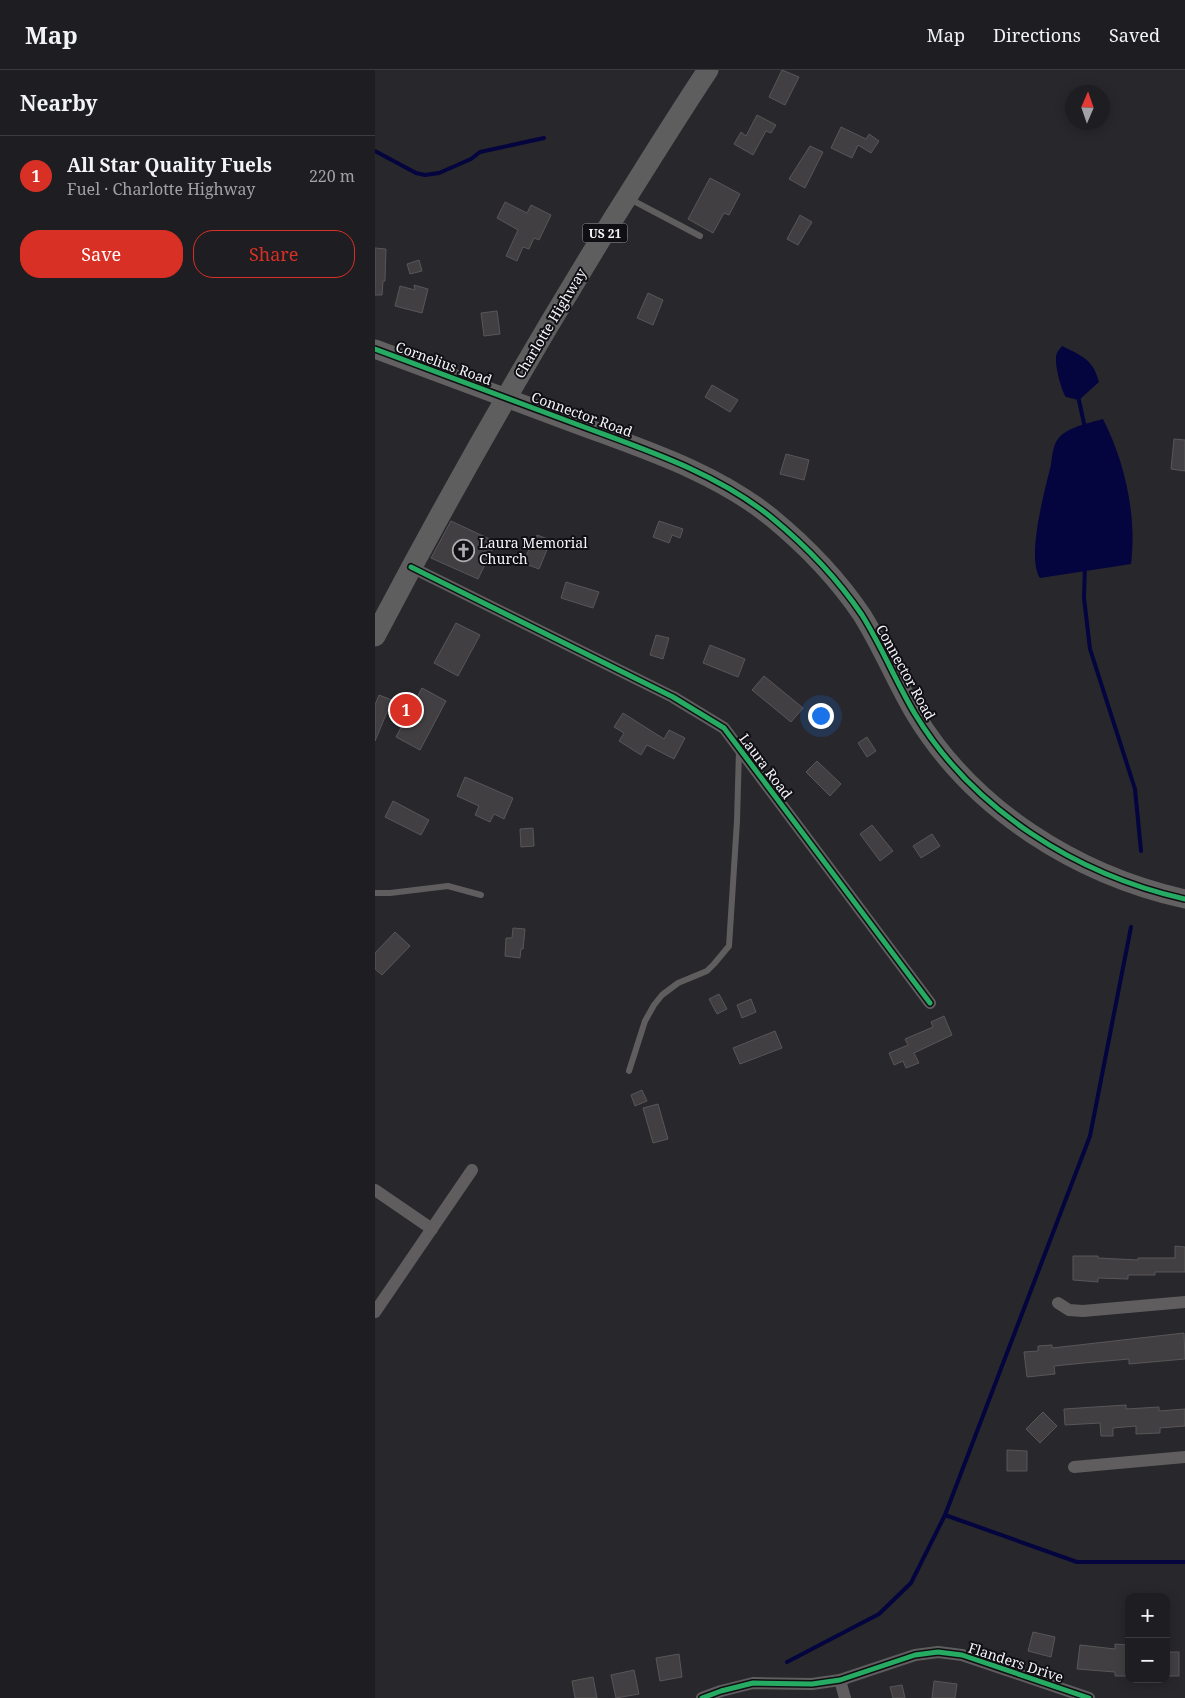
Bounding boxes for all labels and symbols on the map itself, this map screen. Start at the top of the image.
north arrow [1065,85,1110,130]
road number: US 21 [583,224,627,242]
street label: Charlotte Highway [510,264,590,381]
street label: Cornelius Road [393,337,495,389]
street label: Connector Road [529,387,635,441]
place label: Laura Memorial Church [479,533,588,568]
church icon: Laura Memorial Church [451,538,475,562]
street label: Connector Road [872,621,940,723]
pin: 1 [390,691,422,729]
your location [808,703,834,729]
street label: Laura Road [735,730,797,803]
street label: Flanders Drive [966,1638,1066,1686]

